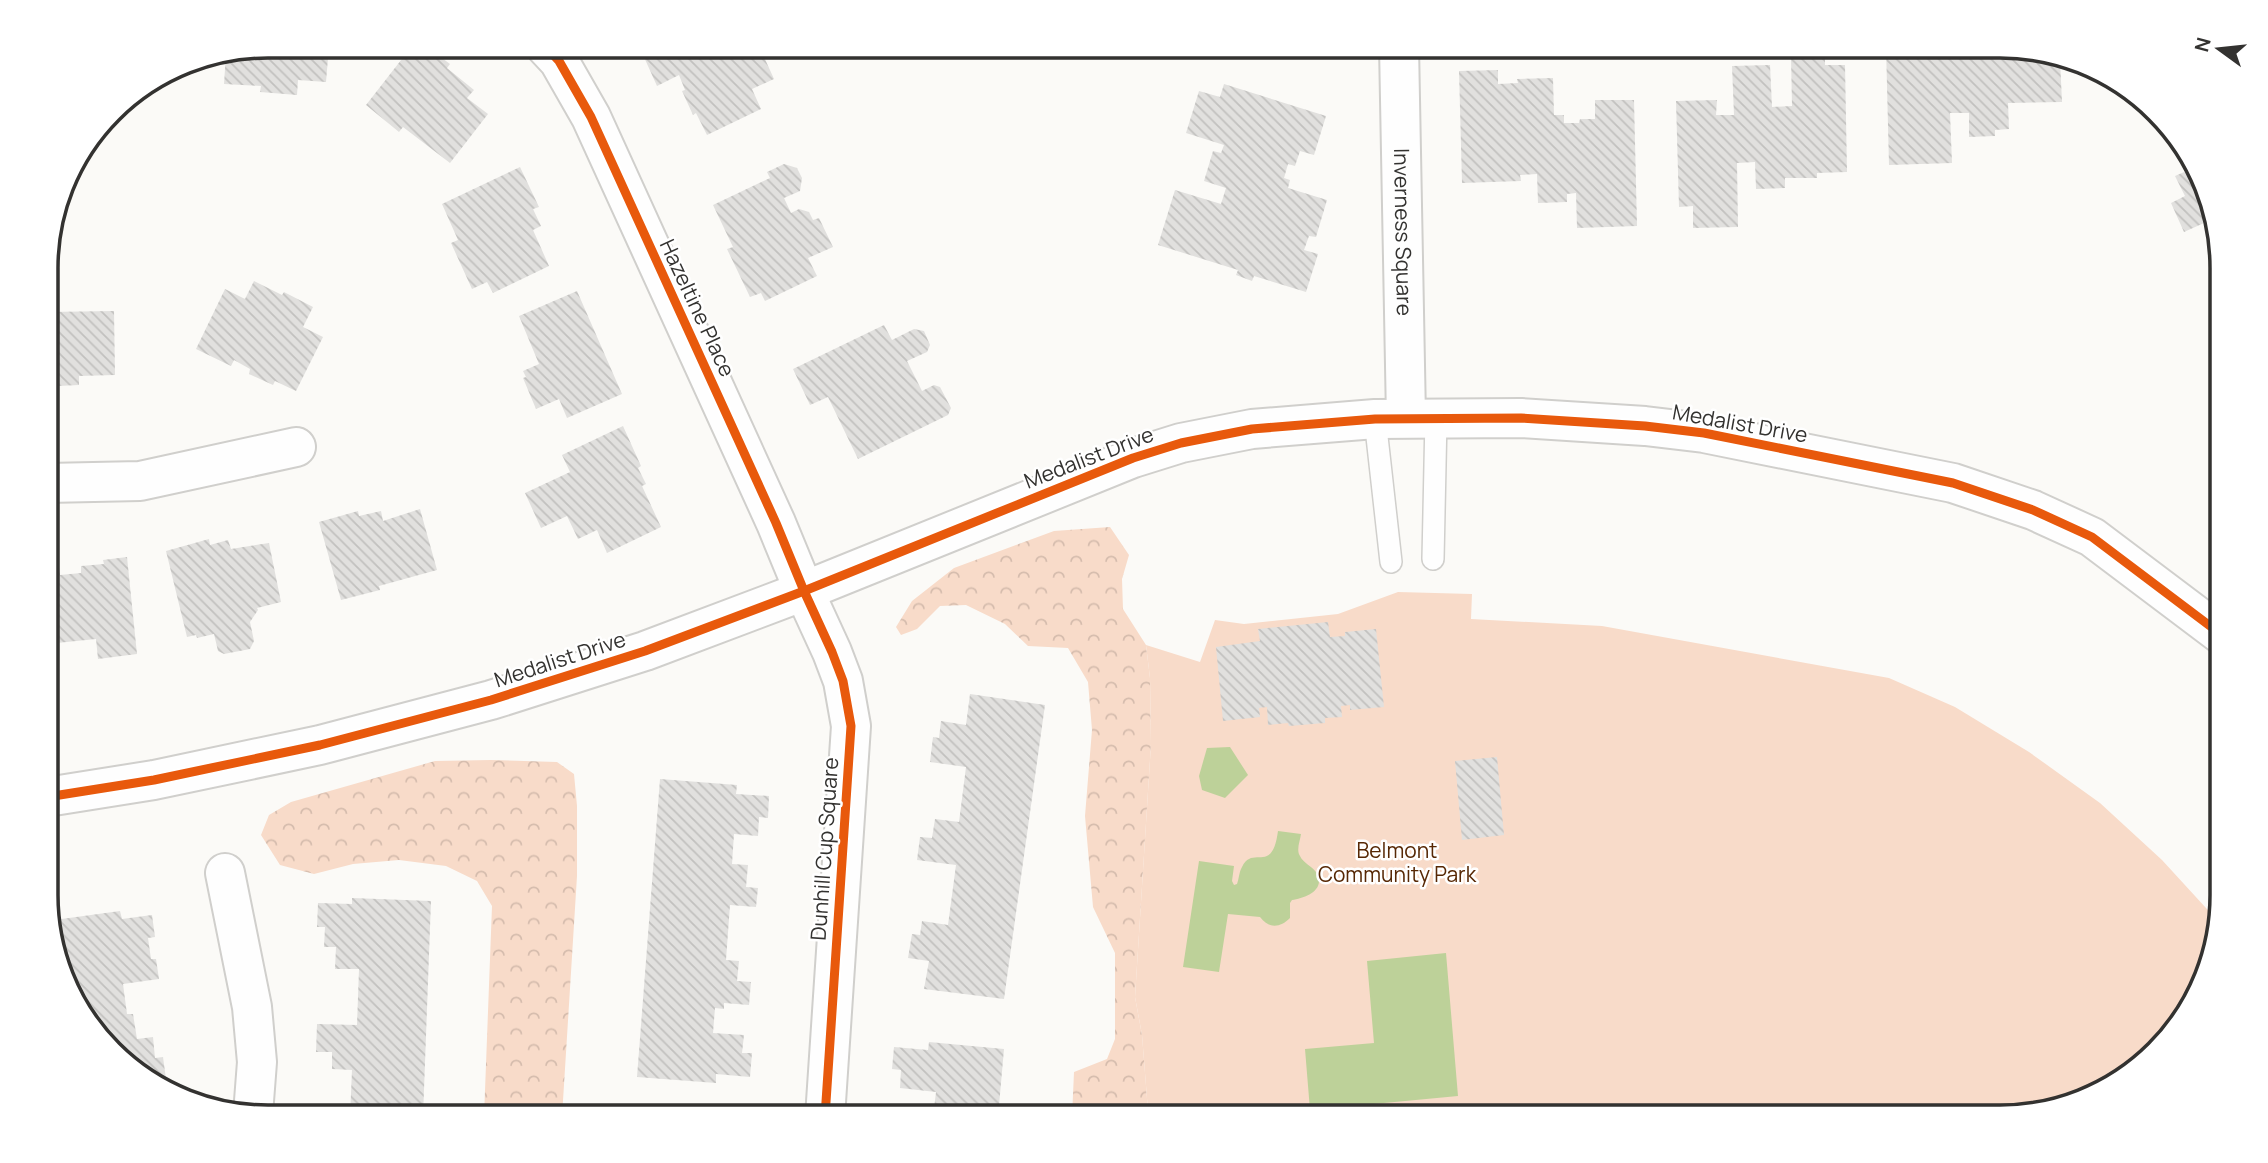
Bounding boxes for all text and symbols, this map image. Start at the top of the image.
north arrow [2184,14,2254,84]
text: N [2188,35,2217,55]
street label: Inverness Square [1388,148,1419,316]
street label: Hazeltine Place [654,234,742,381]
street label: Medalist Drive [1670,397,1810,449]
street label: Medalist Drive [1020,420,1157,495]
street label: Medalist Drive [490,625,629,693]
street label: Dunhill Cup Square [804,756,844,942]
park label: Belmont Community Park [1318,836,1477,888]

